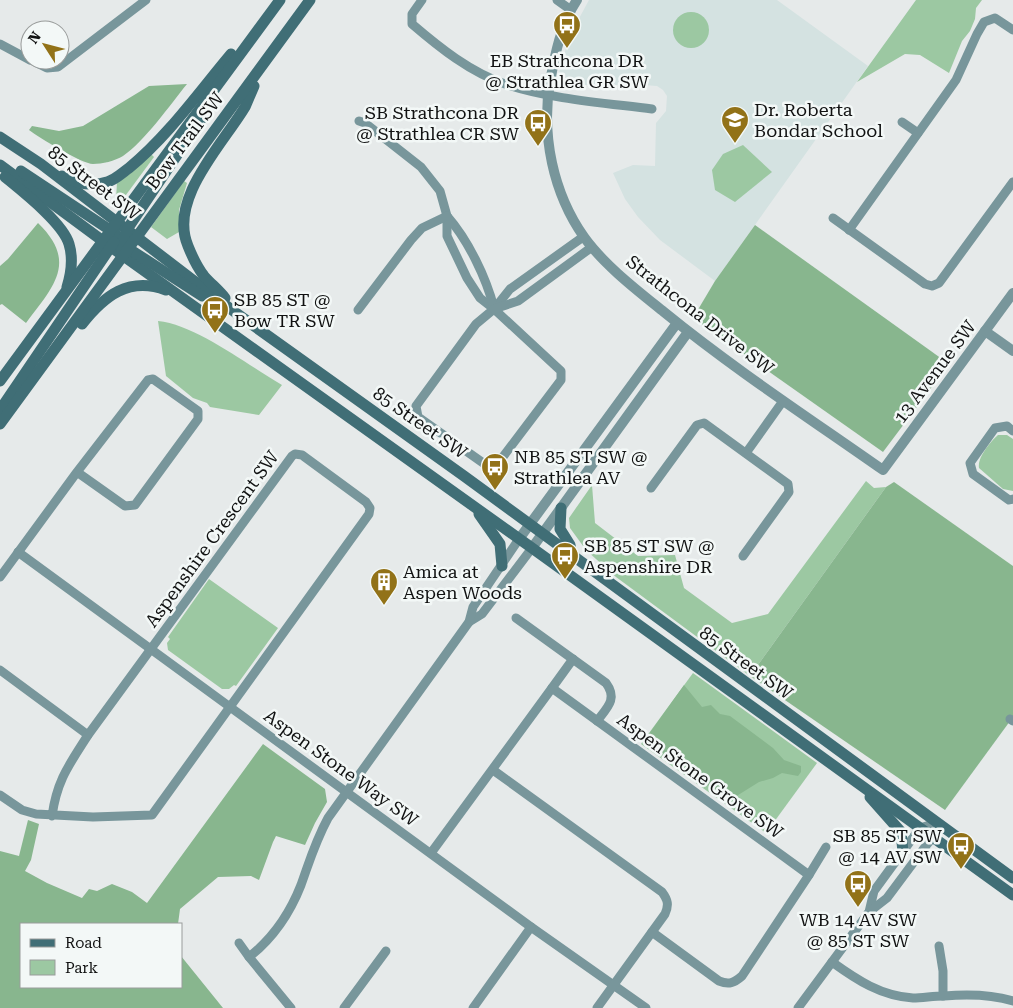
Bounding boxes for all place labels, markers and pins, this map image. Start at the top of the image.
bus stop icon: EB Strathcona DR @ Strathlea GR SW [552,10,582,49]
place label: EB Strathcona DR @ Strathlea GR SW [485,50,650,92]
place label: Dr. Roberta Bondar School [754,99,883,141]
place label: SB Strathcona DR @ Strathlea CR SW [356,102,520,144]
school or university icon: Dr. Roberta Bondar School [720,105,750,144]
bus stop icon: SB Strathcona DR @ Strathlea CR SW [523,108,553,147]
place label: SB 85 ST @ Bow TR SW [234,289,335,331]
bus stop icon: SB 85 ST @ Bow TR SW [200,295,230,334]
place label: NB 85 ST SW @ Strathlea AV [514,446,648,488]
bus stop icon: NB 85 ST SW @ Strathlea AV [480,452,510,491]
place label: SB 85 ST SW @ Aspenshire DR [584,535,714,577]
bus stop icon: SB 85 ST SW @ Aspenshire DR [550,541,580,580]
place label: Amica at Aspen Woods [403,561,522,603]
building icon: Amica at Aspen Woods [369,567,399,606]
place label: SB 85 ST SW @ 14 AV SW [833,825,943,867]
bus stop icon: SB 85 ST SW @ 14 AV SW [946,831,976,870]
bus stop icon: WB 14 AV SW @ 85 ST SW [843,869,873,908]
place label: WB 14 AV SW @ 85 ST SW [799,909,917,951]

